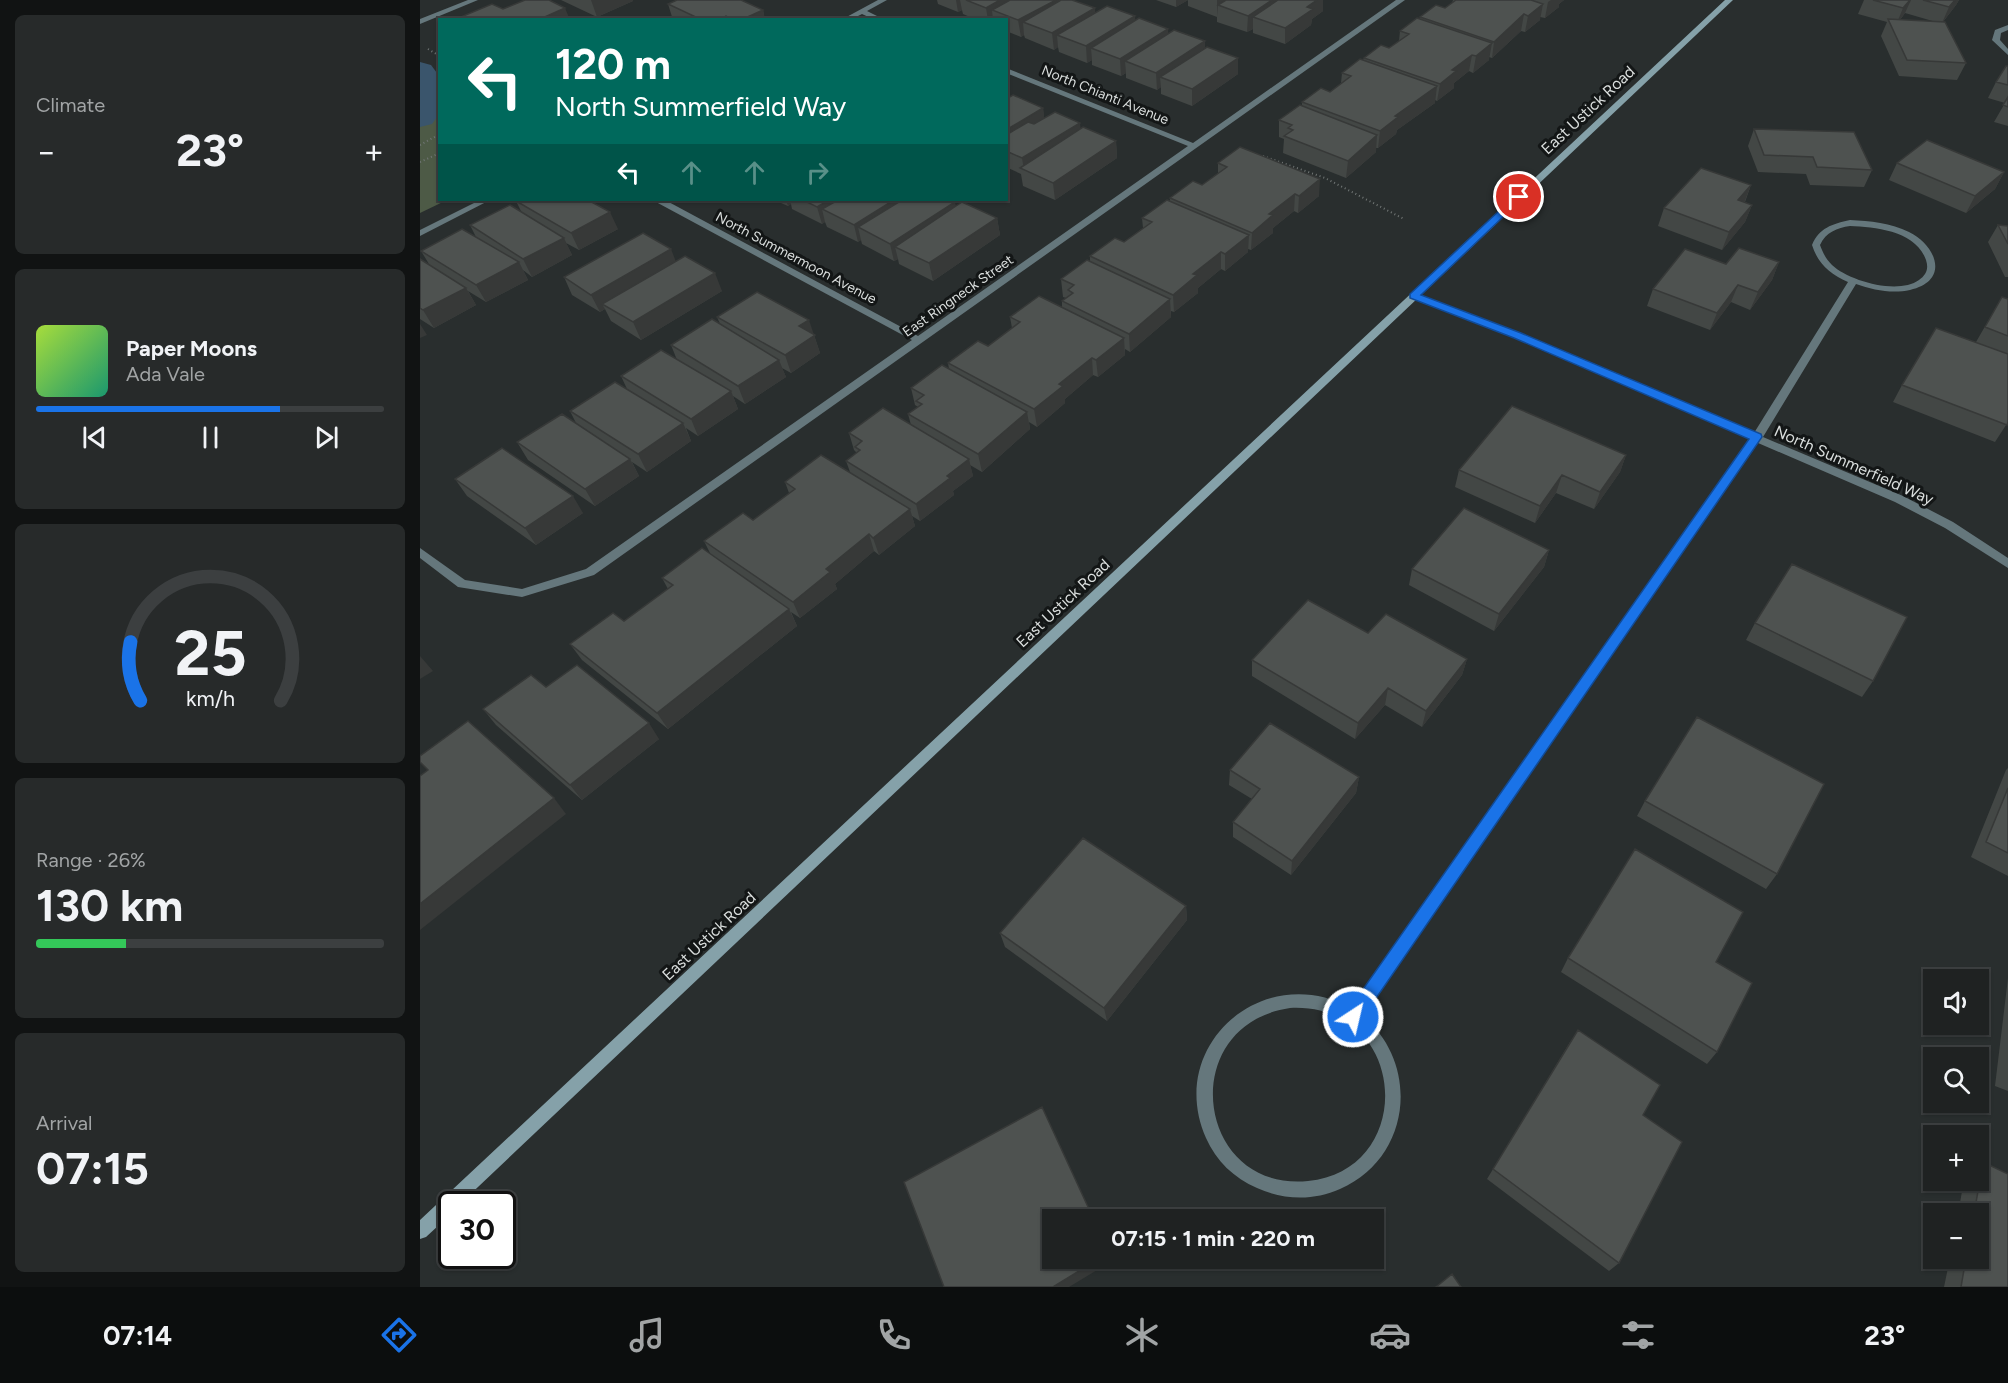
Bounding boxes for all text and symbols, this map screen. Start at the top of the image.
text: 120 m [555,39,671,90]
icon: left [456,42,534,120]
street label: North Chianti Avenue [1039,62,1171,128]
street label: East Ustick Road [1537,62,1639,158]
text: North Summerfield Way [555,90,846,123]
text: Climate [36,93,105,117]
text: 23° [176,123,244,177]
text: − [36,132,57,171]
text: + [363,132,384,171]
icon: left [612,156,645,189]
icon: ahead [675,156,708,189]
icon: ahead [738,156,771,189]
icon: right [801,156,834,189]
pin [1493,171,1544,222]
icon: arrive [1502,180,1535,213]
street label: North Summermoon Avenue [713,208,880,308]
street label: East Ringneck Street [899,251,1017,341]
text: Paper Moons [126,335,257,362]
text: Ada Vale [126,362,205,386]
icon: previous [78,421,111,454]
icon: pause [194,421,227,454]
icon: next [310,421,343,454]
street label: North Summerfield Way [1771,421,1937,509]
street label: East Ustick Road [1012,555,1114,651]
text: 25 [174,616,246,691]
text: km/h [186,686,234,711]
text: Range · 26% [36,848,146,872]
text: 130 km [36,878,183,932]
street label: East Ustick Road [658,888,760,984]
map controls [1923,969,1989,1269]
button: sound [1923,969,1989,1035]
position arrow [1321,985,1385,1049]
button: search [1923,1047,1989,1113]
text: Arrival [36,1111,92,1135]
button: + [1923,1125,1989,1191]
text: 07:15 [36,1141,149,1195]
speed limit sign: 30 [438,1191,516,1269]
button: − [1923,1203,1989,1269]
text: 07:15 · 1 min · 220 m [1111,1225,1315,1252]
icon: directions [378,1314,420,1356]
icon: music [626,1314,668,1356]
icon: phone [873,1314,915,1356]
icon: climate [1121,1314,1163,1356]
icon: car [1369,1314,1411,1356]
icon: filters [1617,1314,1659,1356]
text: 07:14 [103,1319,172,1352]
text: 23° [1864,1319,1905,1352]

